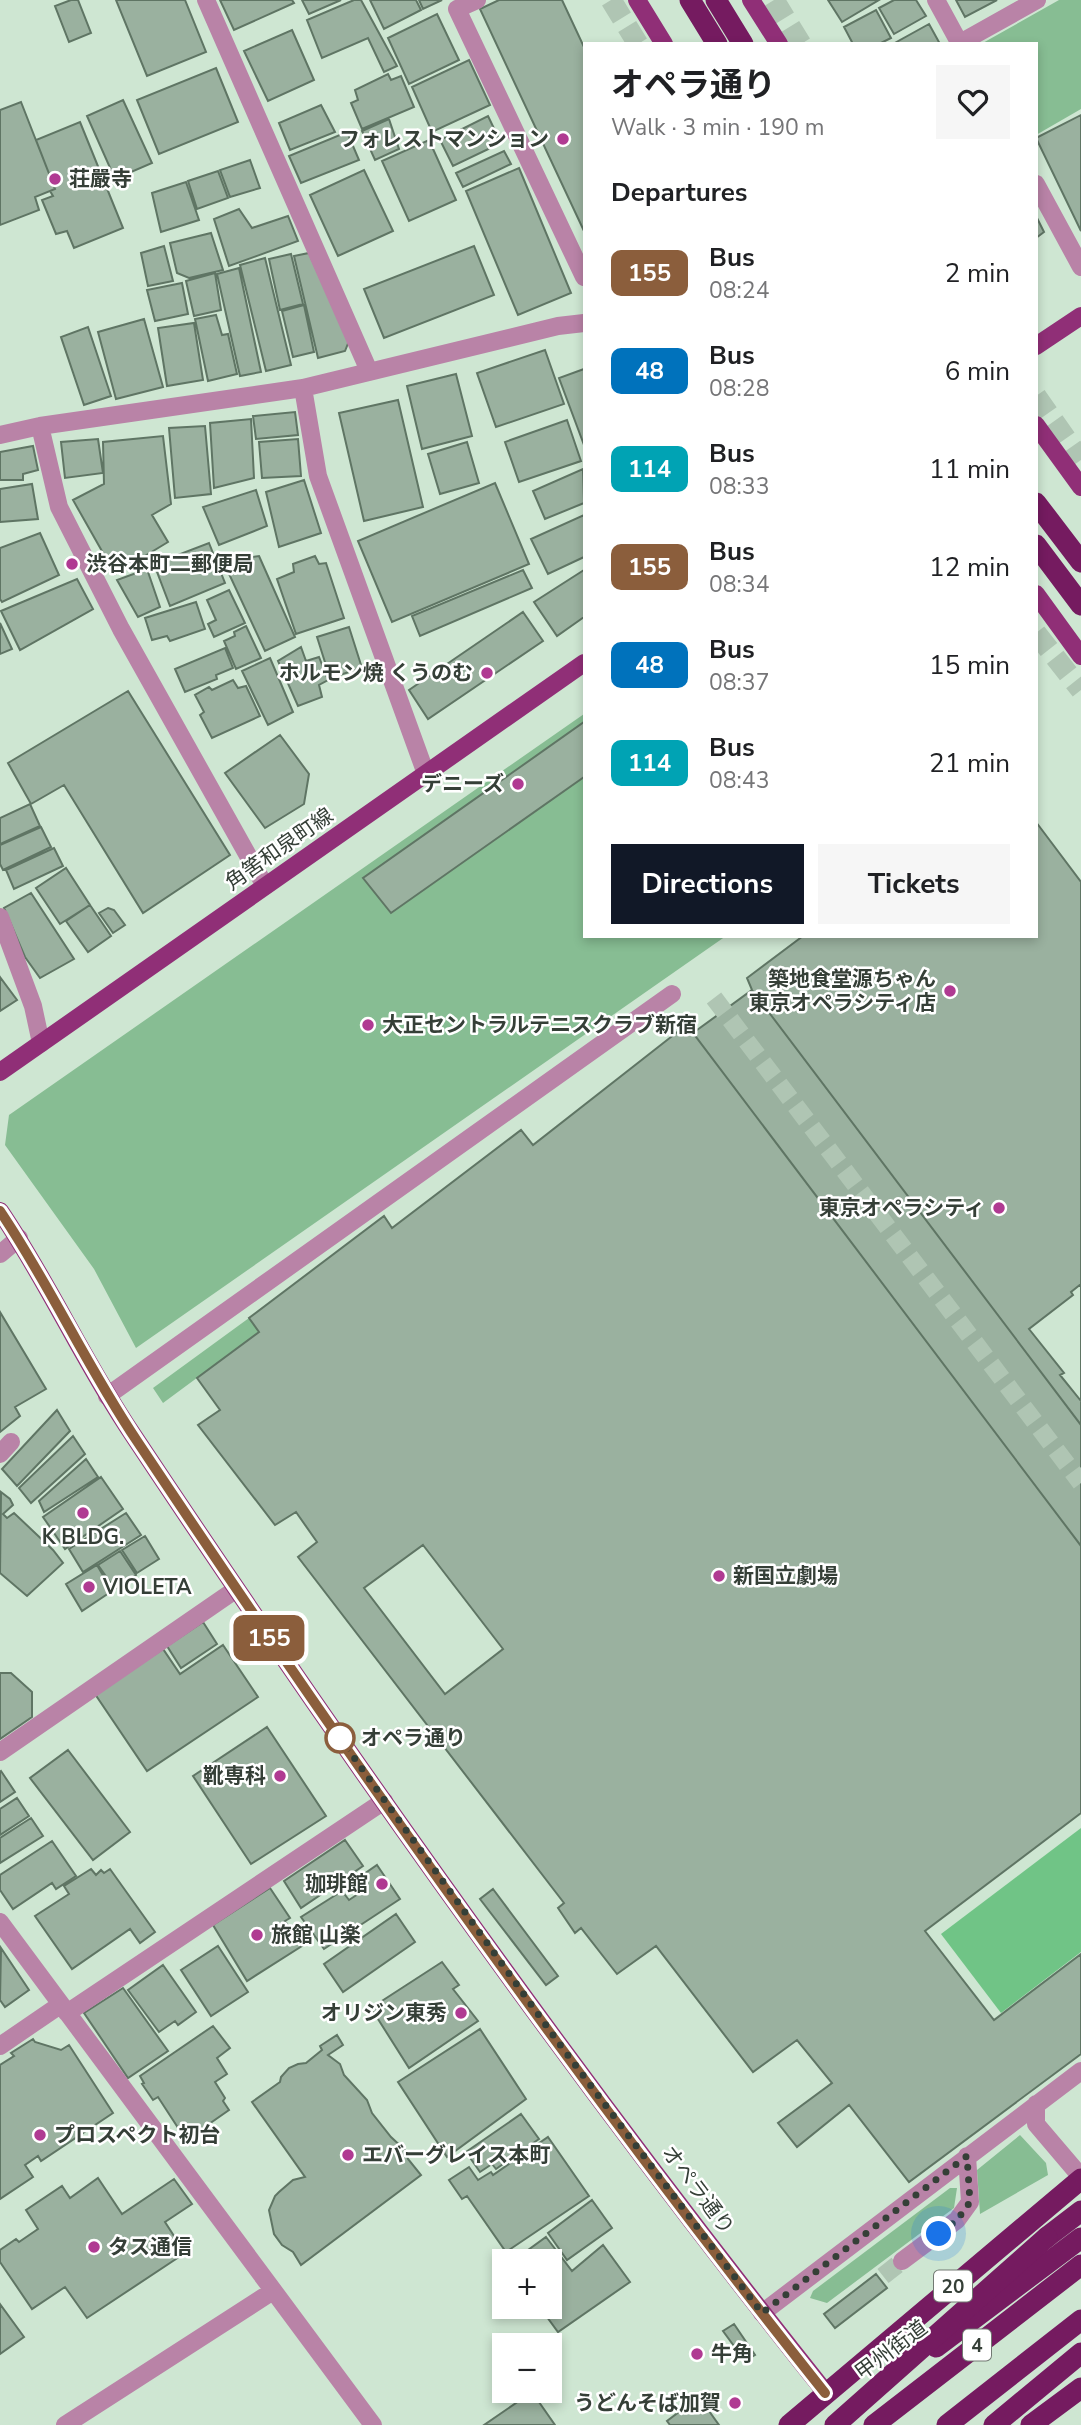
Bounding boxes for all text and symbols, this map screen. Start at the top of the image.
text: オペラ通り [611,63,776,108]
button: heart [936,65,1010,139]
text: Walk · 3 min · 190 m [611,112,824,143]
place label: フォレストマンション [339,125,549,153]
marker: フォレストマンション [555,131,571,147]
place label: 荘嚴寺 [69,165,132,193]
marker: 荘嚴寺 [47,171,63,187]
text: Departures [611,175,747,210]
text: Bus [709,240,755,275]
text: 2 min [945,256,1010,291]
text: 155 [628,257,671,289]
text: 08:24 [709,275,769,306]
text: Bus [709,338,755,373]
text: 6 min [945,354,1010,389]
text: 48 [635,355,664,387]
text: 08:28 [709,373,769,404]
text: Bus [709,436,755,471]
text: 11 min [929,452,1010,487]
text: 114 [628,453,671,485]
text: 08:33 [709,471,769,502]
text: Bus [709,534,755,569]
place label: 渋谷本町二郵便局 [86,550,254,578]
text: 12 min [929,550,1010,585]
text: 155 [628,551,671,583]
marker: 渋谷本町二郵便局 [64,556,80,572]
text: 08:34 [709,569,769,600]
text: Bus [709,632,755,667]
text: 15 min [929,648,1010,683]
text: 48 [635,649,664,681]
place label: ホルモン焼 くうのむ [279,659,473,687]
marker: ホルモン焼 くうのむ [479,665,495,681]
text: 08:37 [709,667,769,698]
text: Bus [709,730,755,765]
text: 21 min [929,746,1010,781]
text: 114 [628,747,671,779]
text: 08:43 [709,765,769,796]
place label: デニーズ [421,770,504,798]
marker: デニーズ [510,776,526,792]
street label: 角筈和泉町線 [219,801,339,897]
button: Directions [611,844,804,924]
button: Tickets [818,844,1010,924]
place label: 築地食堂源ちゃん 東京オペラシティ店 [749,965,936,1017]
marker: 築地食堂源ちゃん 東京オペラシティ店 [942,983,958,999]
place label: 大正セントラルテニスクラブ新宿 [382,1011,697,1039]
marker: 大正セントラルテニスクラブ新宿 [360,1017,376,1033]
place label: 東京オペラシティ [819,1194,985,1222]
marker: 東京オペラシティ [991,1200,1007,1216]
marker: K BLDG. [75,1505,91,1521]
place label: K BLDG. [42,1523,124,1551]
place label: 新国立劇場 [733,1562,838,1590]
marker: 新国立劇場 [711,1568,727,1584]
place label: VIOLETA [102,1573,192,1601]
marker: VIOLETA [81,1579,97,1595]
line badge: 155 [229,1615,309,1661]
text: 155 [247,1622,291,1654]
marker: オペラ通り [325,1723,355,1753]
place label: オペラ通り [361,1724,466,1752]
place label: 靴専科 [203,1762,266,1790]
marker: 靴専科 [272,1768,288,1784]
place label: 珈琲館 [305,1870,368,1898]
marker: 珈琲館 [374,1876,390,1892]
place label: 旅館 山楽 [271,1921,361,1949]
marker: 旅館 山楽 [249,1927,265,1943]
place label: オリジン東秀 [321,1999,447,2027]
marker: オリジン東秀 [453,2005,469,2021]
place label: プロスペクト初台 [54,2121,221,2149]
marker: プロスペクト初台 [32,2127,48,2143]
street label: オペラ通り [655,2140,741,2240]
place label: エバーグレイス本町 [362,2141,550,2169]
marker: エバーグレイス本町 [340,2147,356,2163]
your location [921,2216,956,2251]
place label: タス通信 [108,2233,192,2261]
marker: タス通信 [86,2239,102,2255]
map controls [492,2249,562,2403]
button: + [492,2249,562,2319]
road number: 20 [934,2270,972,2302]
street label: 甲州街道 [849,2314,933,2386]
road number: 4 [963,2330,991,2360]
button: − [492,2333,562,2403]
place label: 牛角 [711,2340,753,2368]
marker: 牛角 [689,2346,705,2362]
place label: うどんそば加賀 [574,2389,721,2417]
marker: うどんそば加賀 [727,2395,743,2411]

